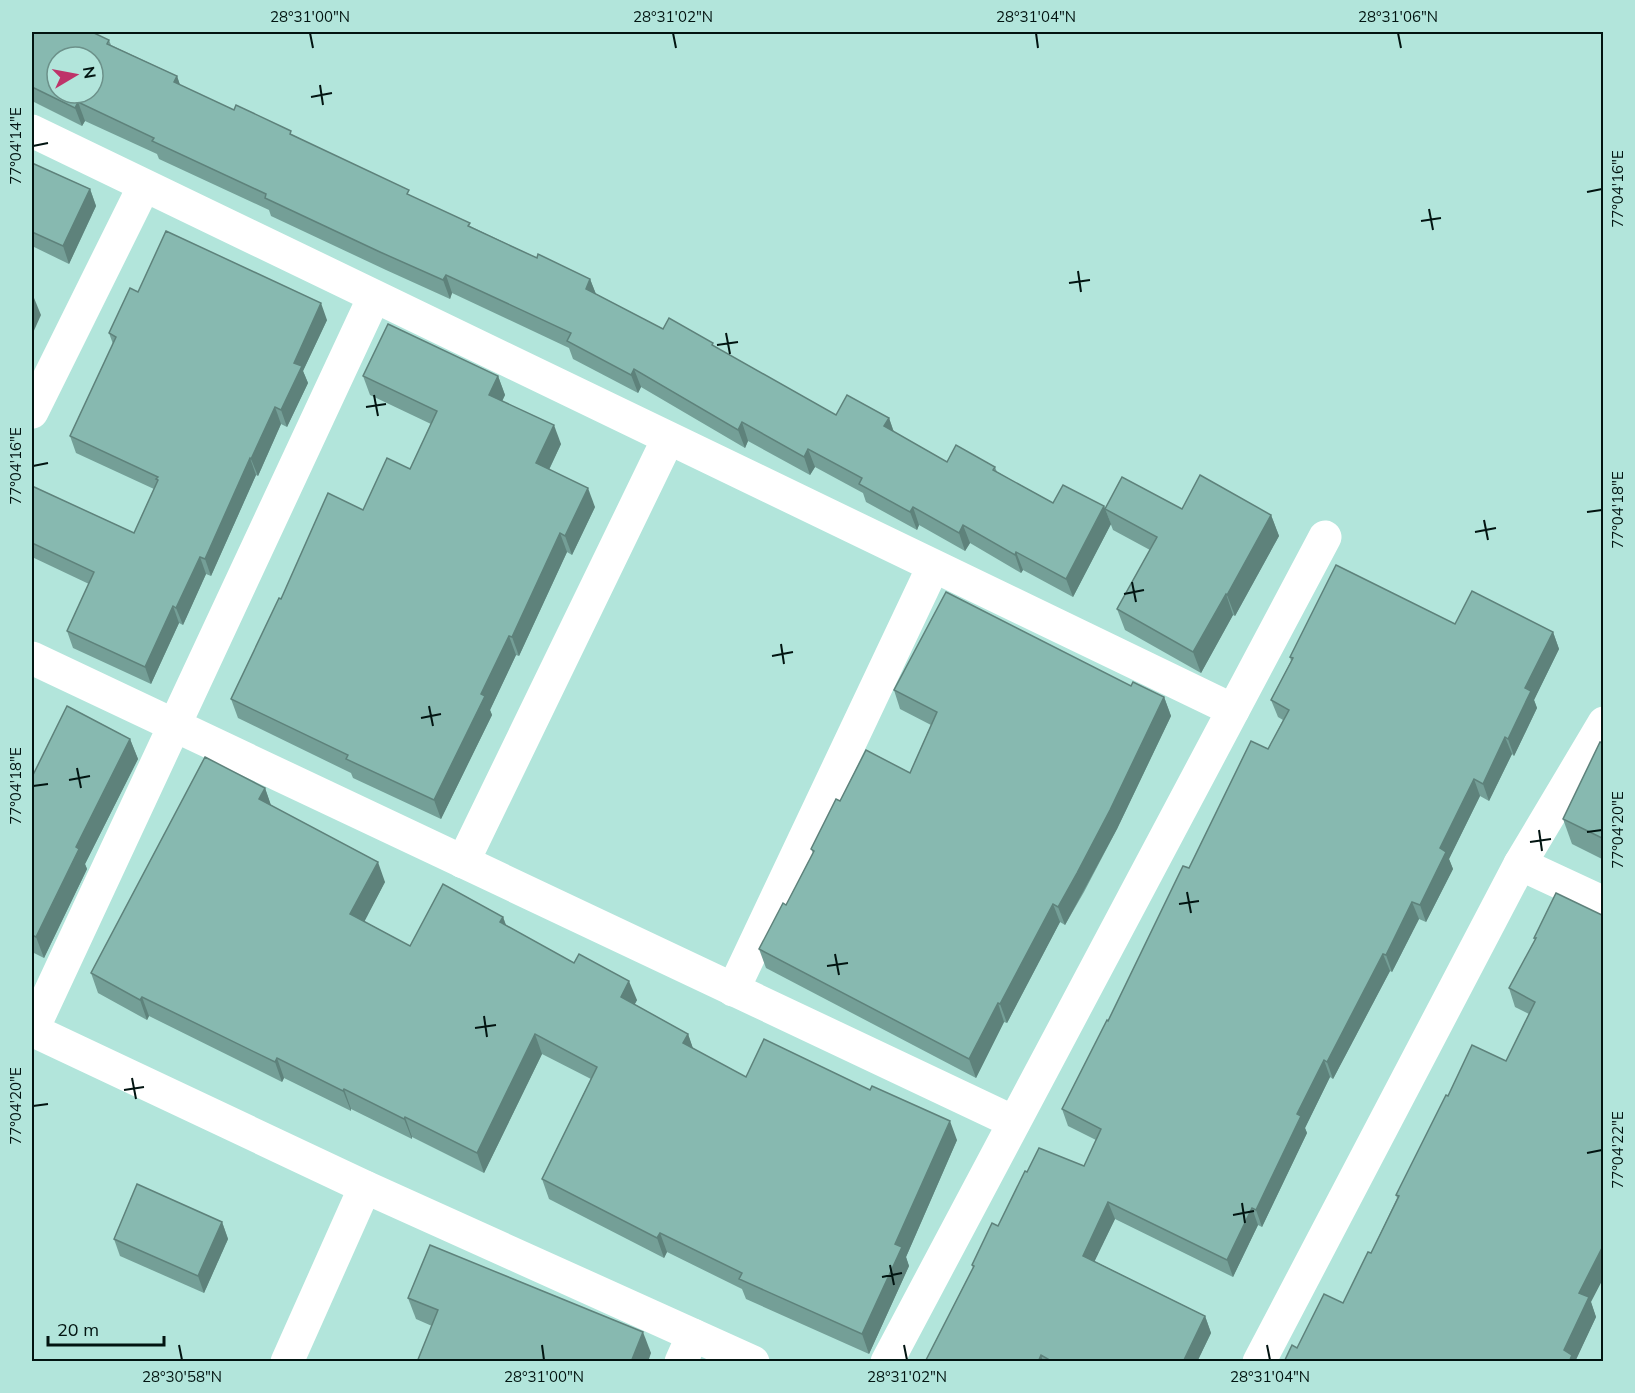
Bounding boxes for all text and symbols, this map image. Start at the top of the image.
text: 28°31'00"N [270,7,350,26]
text: 28°31'02"N [633,7,713,26]
text: 28°31'04"N [996,7,1076,26]
text: 28°31'06"N [1358,7,1438,26]
north arrow [45,45,105,105]
text: N [79,65,101,80]
text: 77°04'14"E [6,107,25,185]
text: 77°04'16"E [1608,150,1627,228]
text: 77°04'16"E [6,427,25,505]
text: 77°04'18"E [1608,471,1627,549]
text: 77°04'18"E [6,747,25,825]
text: 77°04'20"E [1608,791,1627,869]
text: 77°04'20"E [6,1067,25,1145]
text: 77°04'22"E [1608,1111,1627,1189]
scale bar [48,1309,164,1347]
text: 20 m [57,1318,99,1341]
text: 28°30'58"N [142,1367,222,1386]
text: 28°31'00"N [504,1367,584,1386]
text: 28°31'02"N [867,1367,947,1386]
text: 28°31'04"N [1230,1367,1310,1386]

